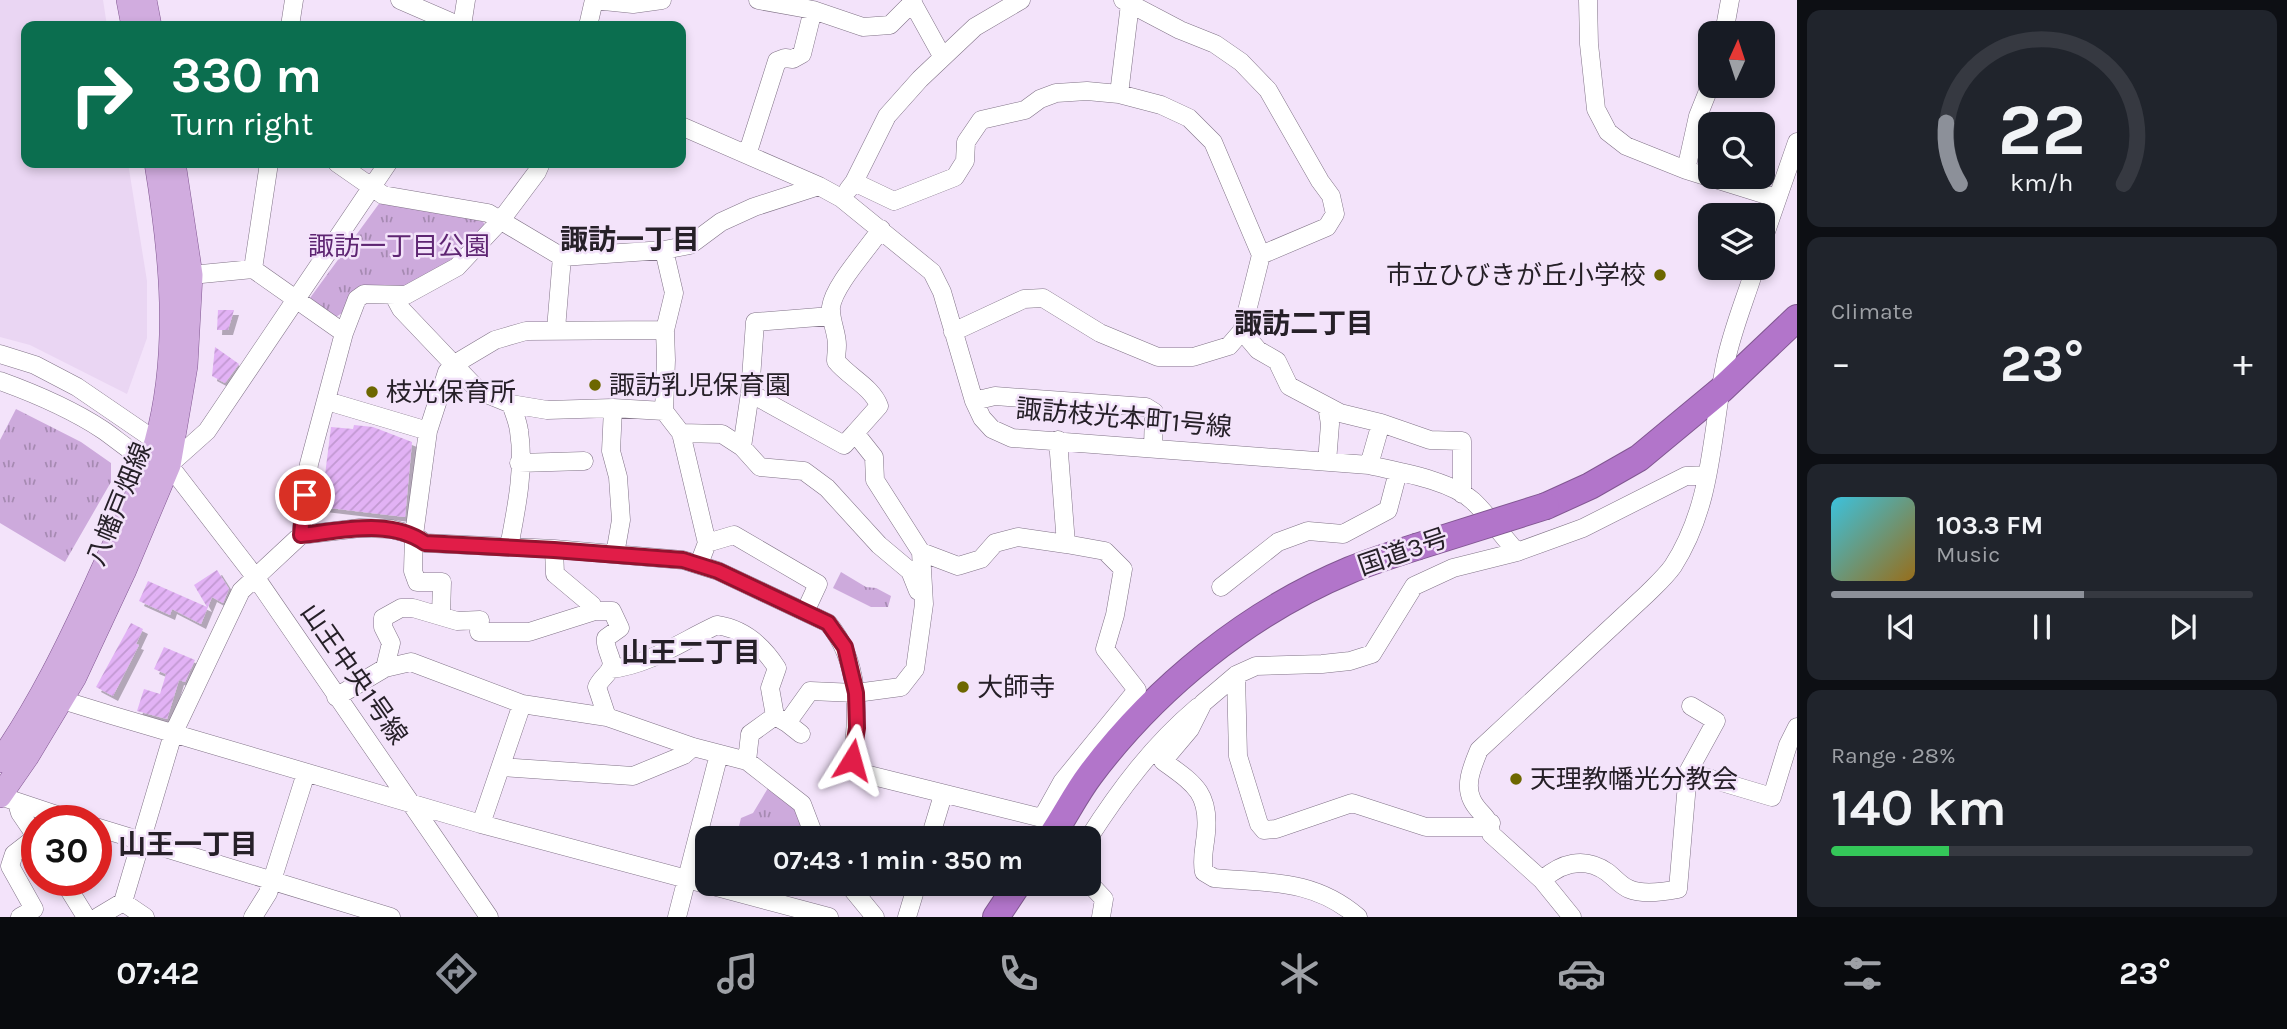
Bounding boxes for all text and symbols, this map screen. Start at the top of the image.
north arrow [1698,21,1774,98]
map controls [1698,21,1775,280]
text: 330 m [171,47,322,104]
icon: right [56,49,147,140]
text: 22 [1998,88,2086,173]
text: Turn right [171,106,313,143]
button: search [1698,112,1775,189]
text: km/h [2010,168,2074,197]
button: layers [1698,203,1775,280]
district label: 諏訪一丁目 [560,223,700,256]
park label: 諏訪一丁目公園 [308,231,490,262]
place label: 市立ひびきが丘小学校 [1386,260,1646,291]
marker: 市立ひびきが丘小学校 [1652,267,1668,283]
text: Climate [1831,298,1913,325]
district label: 諏訪二丁目 [1234,307,1374,340]
text: 23° [2000,333,2084,394]
text: − [1831,341,1851,386]
text: + [2233,341,2253,386]
place label: 諏訪乳児保育園 [609,370,791,401]
place label: 枝光保育所 [386,377,516,408]
marker: 諏訪乳児保育園 [587,377,603,393]
marker: 枝光保育所 [364,384,380,400]
street label: 諏訪枝光本町1号線 [1015,393,1233,443]
street label: 八幡戸畑線 [80,438,158,570]
pin [275,465,335,525]
icon: arrive [286,476,324,514]
text: 103.3 FM [1936,510,2043,541]
street label: 国道3号 [1354,522,1452,582]
text: Music [1936,541,2000,568]
street label: 山王中央1号線 [294,598,414,750]
icon: previous [1882,608,1920,646]
icon: pause [2023,608,2061,646]
icon: next [2164,608,2202,646]
district label: 山王二丁目 [621,636,761,669]
place label: 大師寺 [977,672,1055,703]
marker: 大師寺 [955,679,971,695]
position arrow [815,723,889,797]
text: Range · 28% [1831,742,1956,769]
place label: 天理教幡光分教会 [1530,764,1738,795]
marker: 天理教幡光分教会 [1508,771,1524,787]
text: 140 km [1831,777,2007,838]
speed limit sign: 30 [21,805,112,896]
district label: 山王一丁目 [118,828,258,861]
text: 07:43 · 1 min · 350 m [773,845,1023,876]
icon: directions [432,949,481,998]
icon: music [713,949,762,998]
icon: phone [994,949,1043,998]
icon: climate [1275,949,1324,998]
icon: car [1557,949,1606,998]
icon: filters [1838,949,1887,998]
text: 07:42 [116,955,199,992]
text: 23° [2119,955,2171,992]

